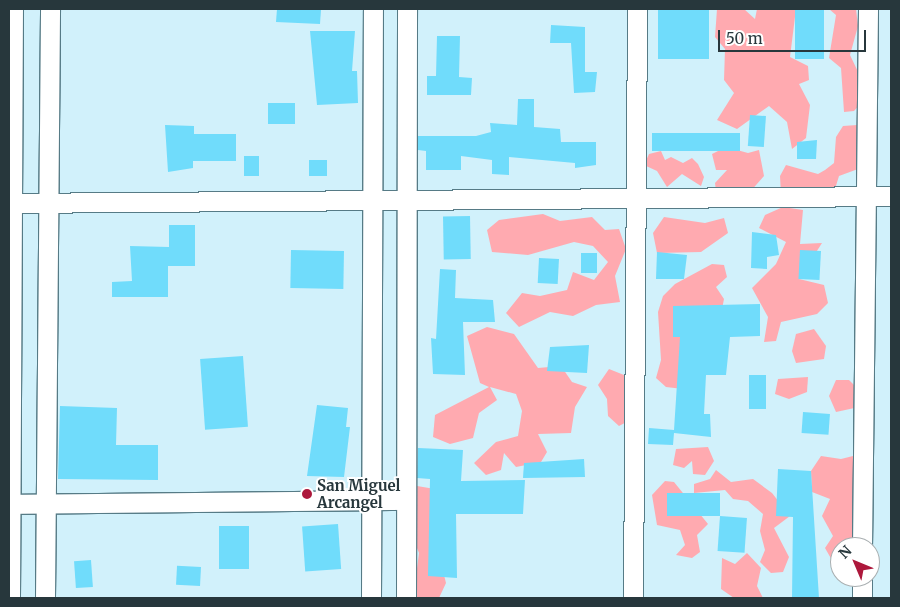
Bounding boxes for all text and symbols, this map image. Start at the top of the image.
scale bar [720,20,868,52]
text: 50 m [726,29,763,48]
place label: San Miguel Arcangel [317,476,400,511]
marker: San Miguel Arcangel [301,488,313,500]
north arrow [830,537,880,587]
text: N [835,542,855,562]

